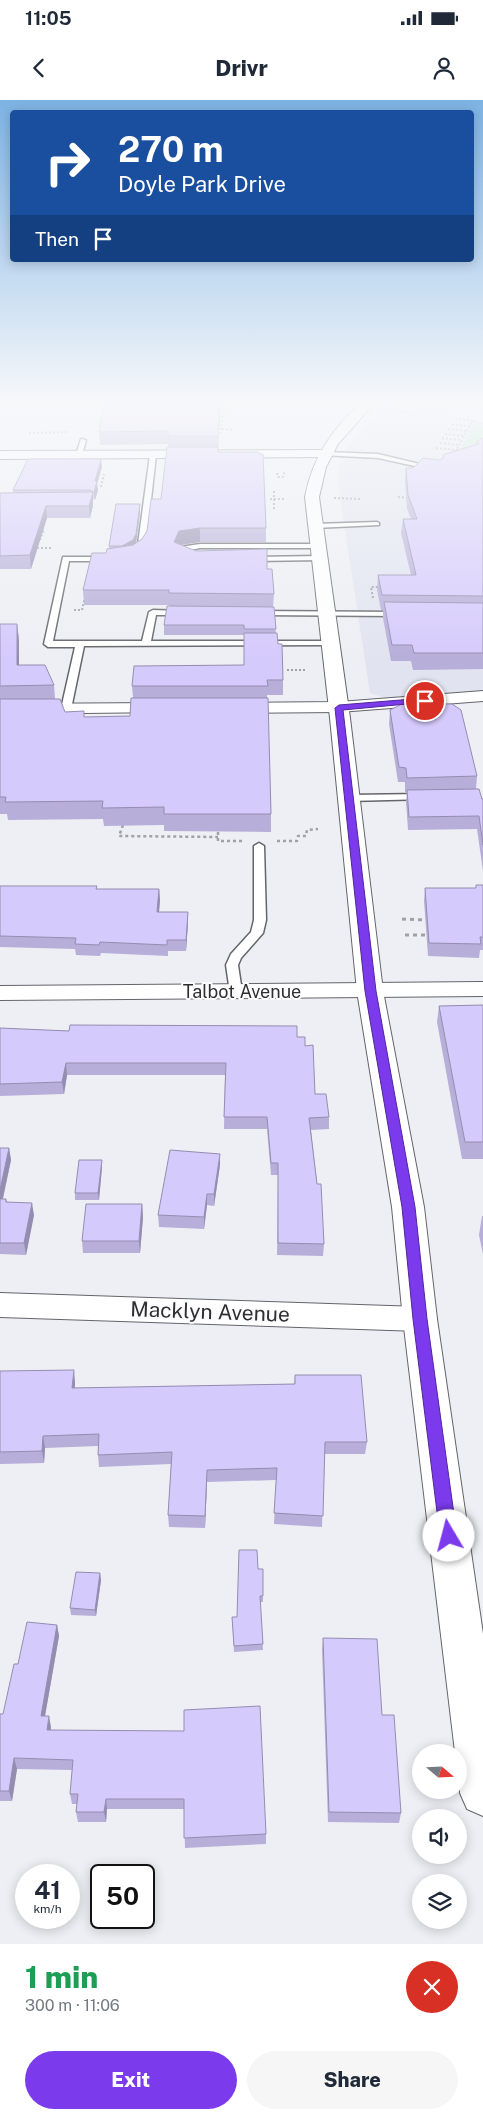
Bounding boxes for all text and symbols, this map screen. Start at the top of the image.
text: 11:05 [25,7,71,29]
icon: back [25,54,53,82]
icon: person [430,54,458,82]
text: Drivr [215,55,268,81]
text: 270 m [118,129,224,170]
icon: right [35,130,100,195]
text: Doyle Park Drive [118,171,286,197]
icon: arrive [89,225,117,253]
text: Then [35,228,79,250]
pin [404,680,446,722]
icon: arrive [411,687,439,715]
street label: Talbot Avenue [183,981,301,1002]
street label: Macklyn Avenue [130,1296,290,1327]
position arrow [422,1509,474,1561]
north arrow [412,1744,468,1799]
map controls [412,1744,467,1929]
button: sound [412,1809,467,1864]
speed limit sign: 50 [90,1864,155,1929]
button: layers [412,1874,467,1929]
text: 41 [34,1875,61,1905]
text: km/h [33,1902,62,1916]
text: 1 min [25,1959,98,1995]
button: close [406,1961,458,2013]
text: 300 m · 11:06 [25,1996,120,2015]
button: Exit [25,2051,237,2109]
button: Share [247,2051,458,2109]

